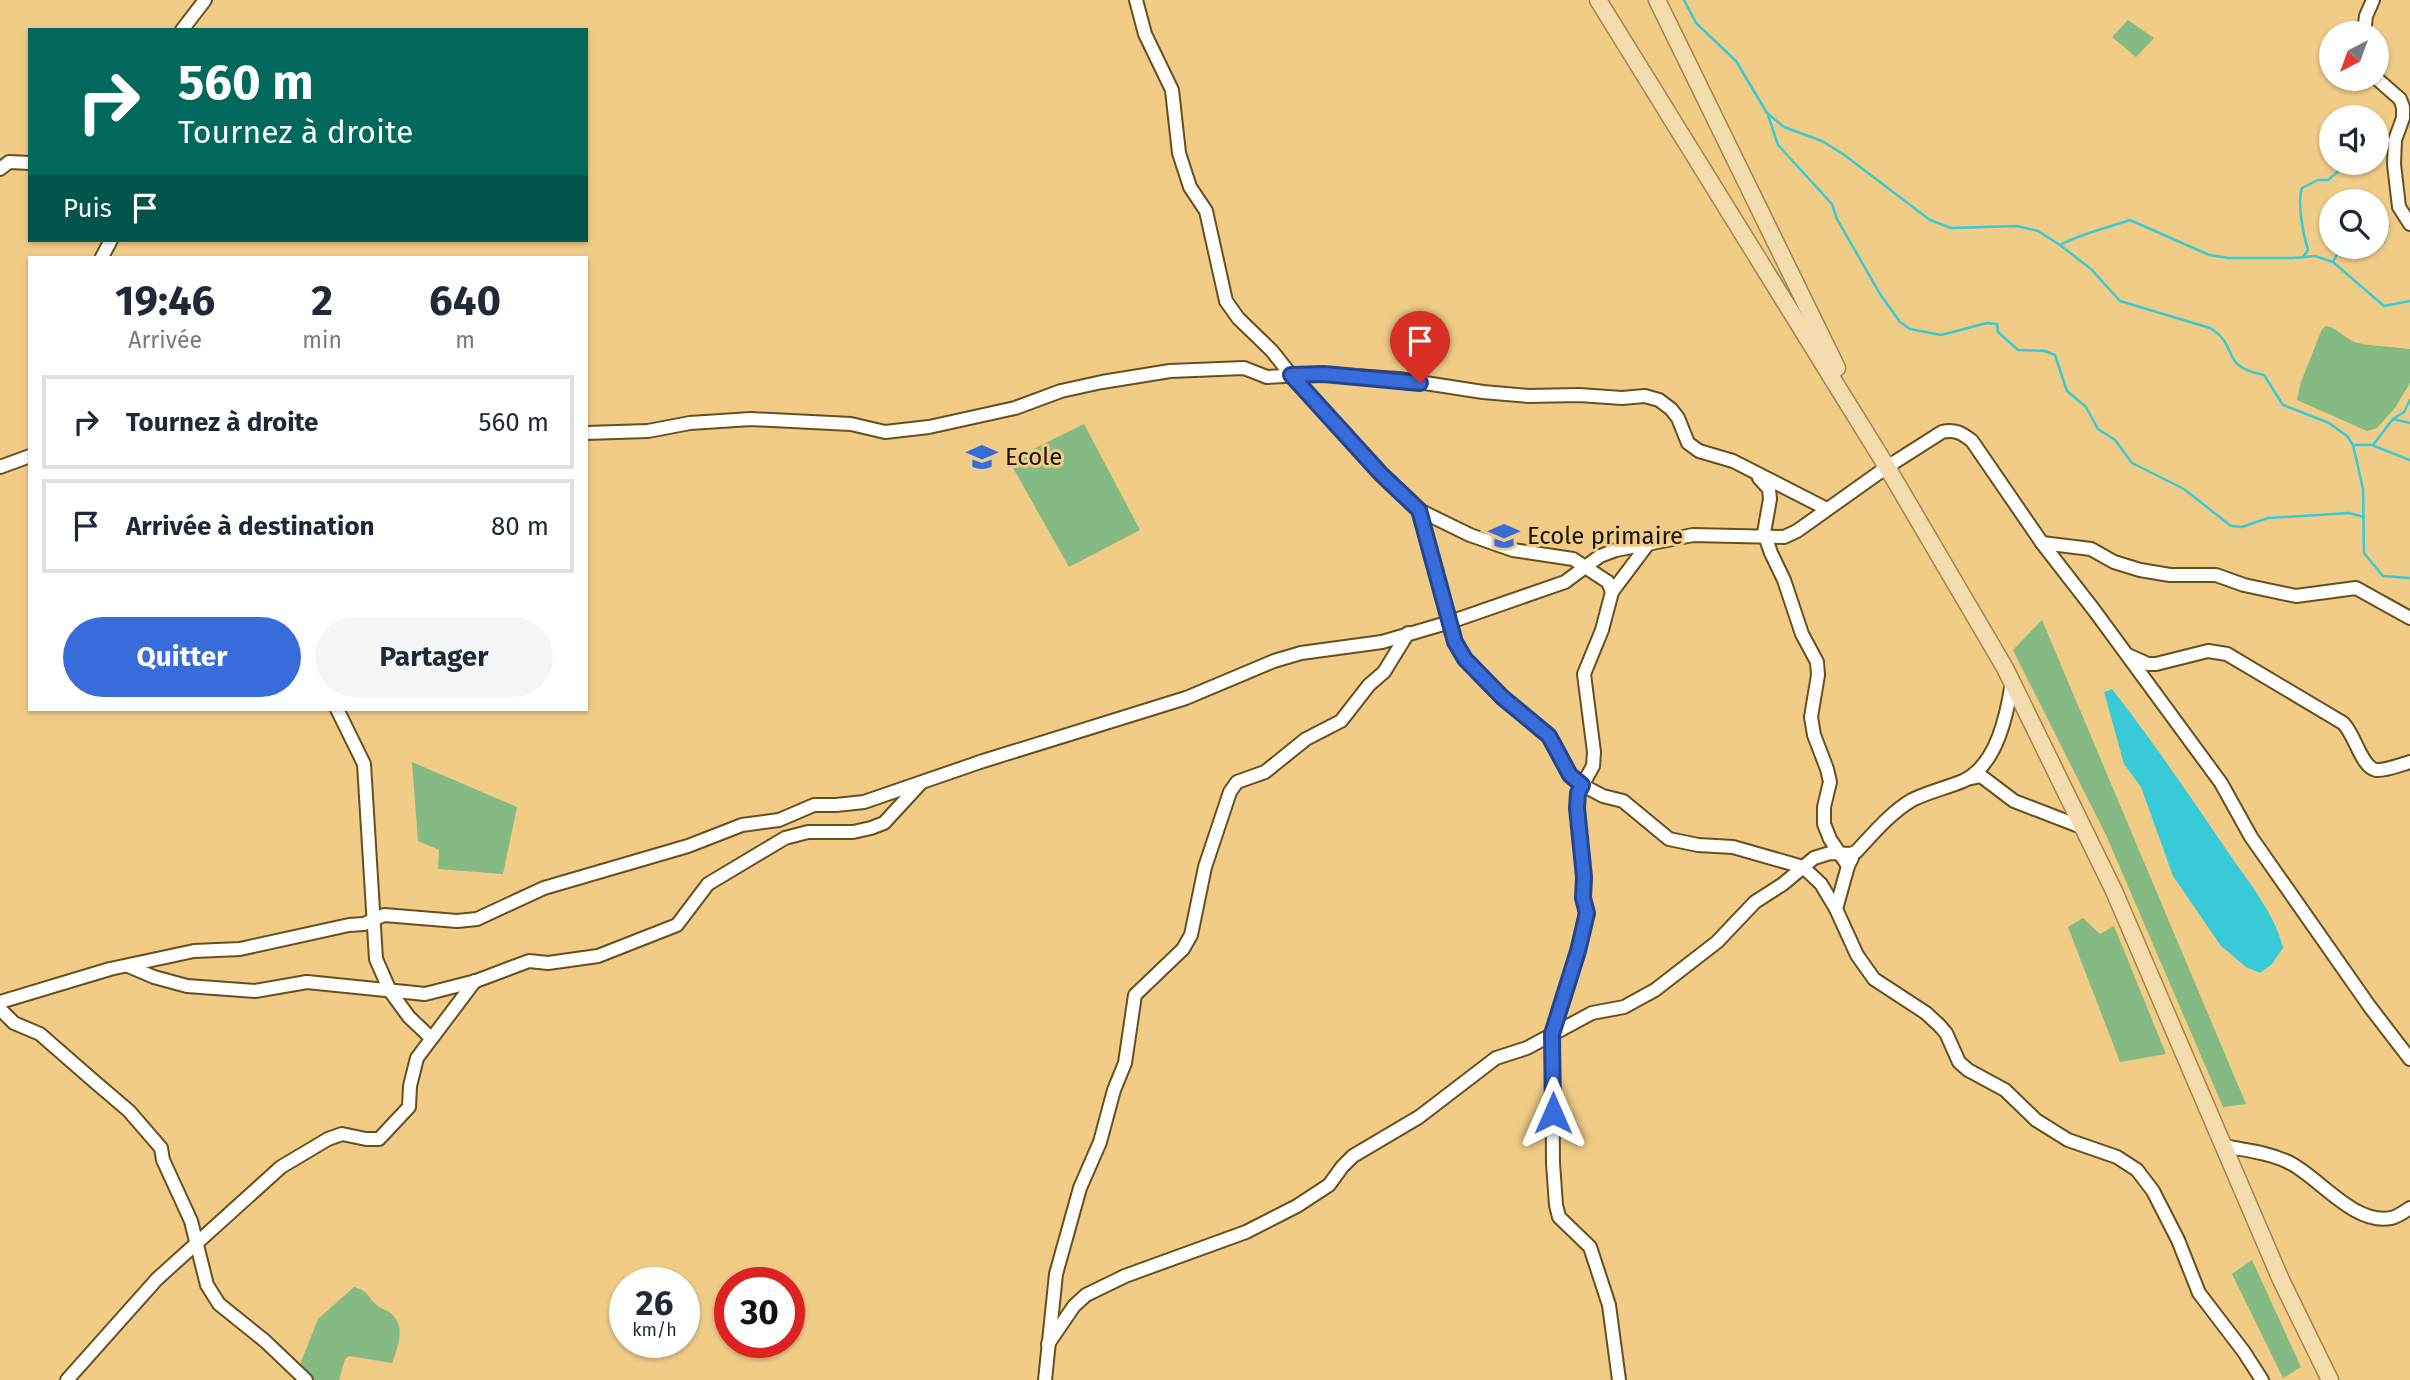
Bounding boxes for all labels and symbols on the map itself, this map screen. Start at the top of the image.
north arrow [2319,21,2389,91]
pin [1390,311,1450,383]
school or university icon: Ecole [965,440,999,474]
place label: Ecole [1005,443,1062,471]
school or university icon: Ecole primaire [1487,519,1521,553]
place label: Ecole primaire [1527,522,1683,550]
position arrow [1516,1076,1590,1150]
speed limit sign: 30 [714,1267,805,1358]

